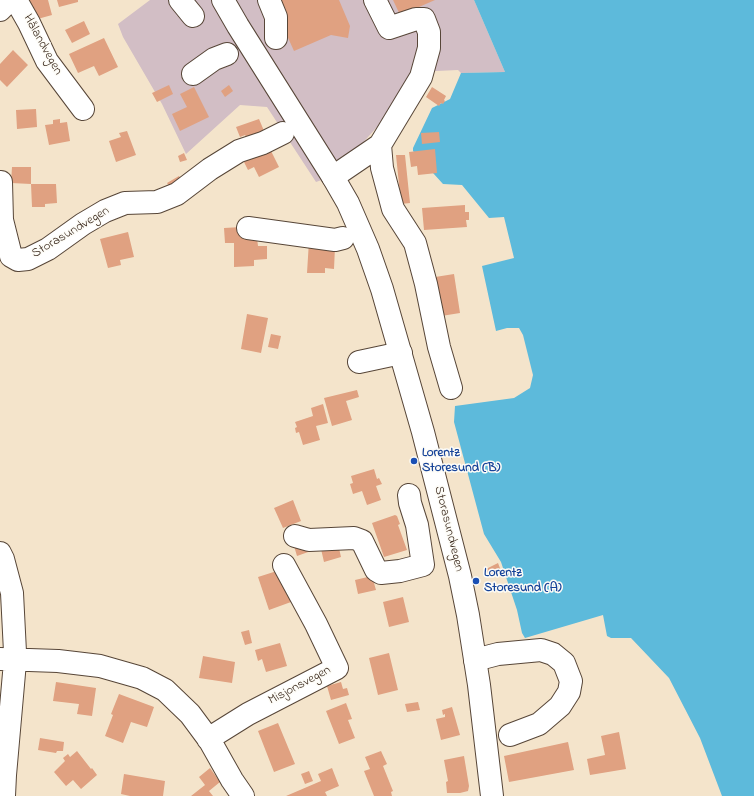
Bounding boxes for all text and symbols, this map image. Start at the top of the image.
street label: Hålandvegen [19,12,65,78]
street label: Storasundvegen [29,204,113,262]
place label: Lorentz Storesund (B) [422,446,500,477]
marker: Lorentz Storesund (B) [409,456,419,466]
street label: Storasundvegen [430,485,466,573]
place label: Lorentz Storesund (A) [484,566,562,597]
marker: Lorentz Storesund (A) [471,576,481,586]
street label: Misjonsvegen [266,663,334,709]

